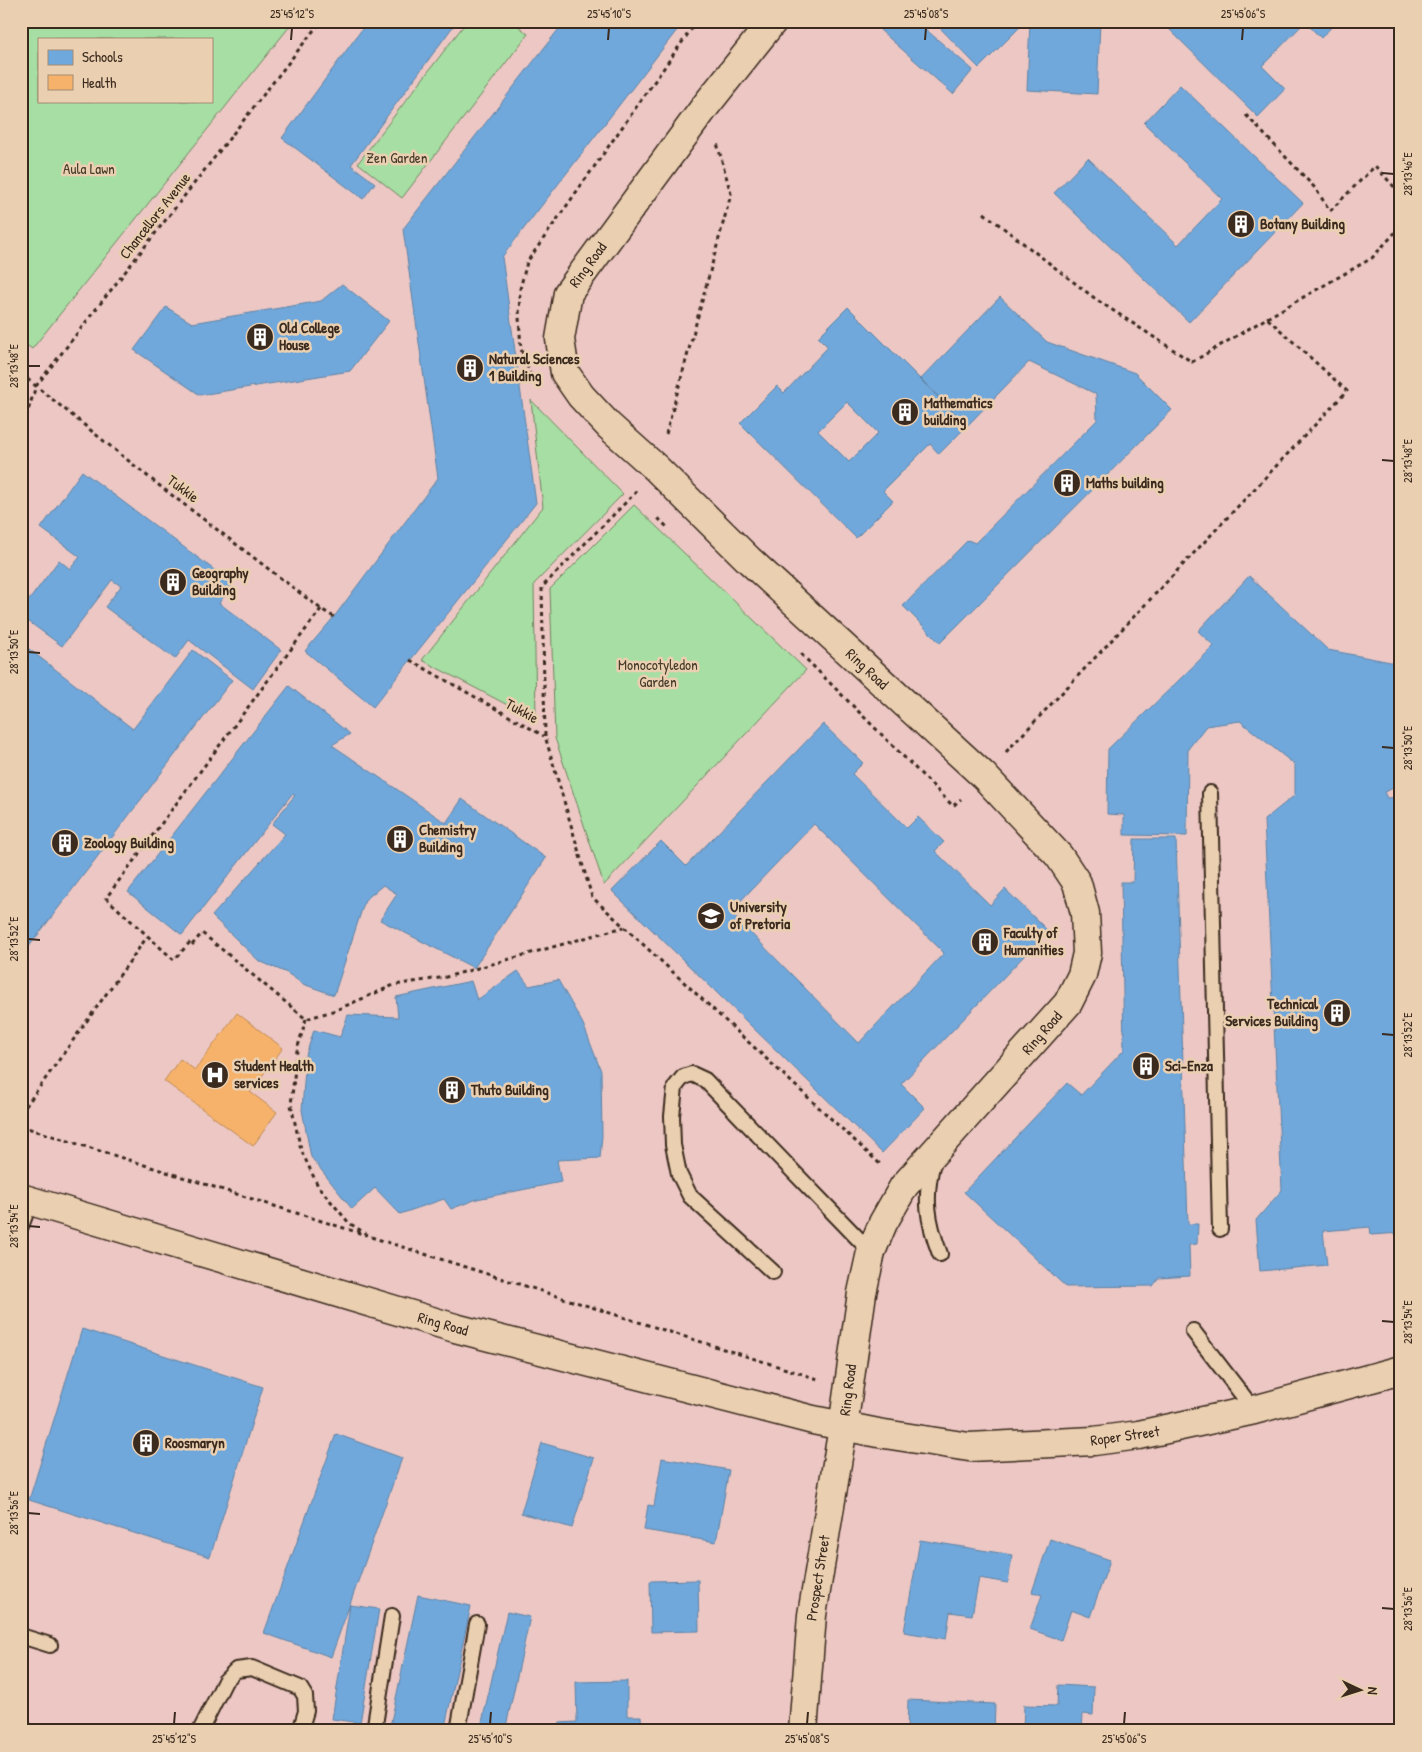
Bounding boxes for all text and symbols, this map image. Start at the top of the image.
text: 25°45'12"S [270,5,315,22]
text: 25°45'10"S [587,5,631,22]
text: 25°45'08"S [904,5,949,22]
text: 25°45'06"S [1221,5,1266,22]
legend [38,38,212,102]
text: Schools [82,46,123,67]
text: Health [82,72,116,93]
park label: Zen Garden [366,147,428,168]
text: 28°13'46"E [1399,152,1416,196]
park label: Aula Lawn [63,158,115,179]
street label: Chancellors Avenue [114,168,195,263]
building icon: Botany Building [1226,209,1256,239]
place label: Botany Building [1260,213,1345,235]
street label: Ring Road [564,238,611,292]
place label: Old College House [279,317,340,355]
building icon: Old College House [245,322,275,352]
text: 28°13'48"E [5,343,22,388]
place label: Natural Sciences 1 Building [489,348,580,387]
building icon: Natural Sciences 1 Building [455,353,485,383]
place label: Mathematics building [924,392,993,431]
building icon: Mathematics building [890,397,920,427]
text: 28°13'48"E [1399,438,1416,483]
building icon: Maths building [1052,468,1082,498]
street label: Tukkie [163,470,204,507]
place label: Maths building [1086,472,1164,494]
place label: Geography Building [192,562,249,601]
building icon: Geography Building [158,567,188,597]
text: 28°13'50"E [5,629,22,674]
street label: Ring Road [841,643,893,694]
park label: Monocotyledon Garden [618,654,698,692]
street label: Tukkie [502,693,543,728]
text: 28°13'50"E [1399,725,1416,770]
place label: Chemistry Building [419,819,477,858]
building icon: Chemistry Building [385,824,415,854]
building icon: Zoology Building [50,828,80,858]
place label: Zoology Building [84,832,174,854]
place label: University of Pretoria [730,896,790,934]
school or university icon: University of Pretoria [696,901,726,931]
text: 28°13'52"E [5,916,22,961]
place label: Faculty of Humanities [1003,922,1064,960]
building icon: Faculty of Humanities [970,927,1000,957]
place label: Technical Services Building [1225,993,1319,1032]
building icon: Technical Services Building [1322,998,1352,1028]
street label: Ring Road [1017,1006,1067,1059]
text: 28°13'52"E [1399,1012,1416,1057]
building icon: Sci-Enza [1131,1051,1161,1081]
place label: Student Health services [234,1055,314,1093]
place label: Sci-Enza [1165,1055,1213,1076]
hospital icon: Student Health services [200,1060,230,1090]
building icon: Thuto Building [437,1075,467,1105]
place label: Thuto Building [470,1079,549,1101]
text: 28°13'54"E [5,1203,22,1248]
text: 28°13'54"E [1399,1299,1416,1344]
street label: Ring Road [415,1306,471,1341]
street label: Ring Road [834,1363,861,1417]
street label: Roper Street [1089,1420,1162,1451]
building icon: Roosmaryn [131,1428,161,1458]
place label: Roosmaryn [165,1432,225,1454]
text: 28°13'56"E [5,1490,22,1535]
street label: Prospect Street [800,1533,835,1622]
text: 28°13'56"E [1399,1586,1416,1631]
north arrow [1334,1664,1384,1714]
text: N [1364,1687,1383,1696]
text: 25°45'12"S [152,1730,197,1747]
text: 25°45'10"S [468,1730,512,1747]
text: 25°45'08"S [785,1730,830,1747]
text: 25°45'06"S [1102,1730,1147,1747]

